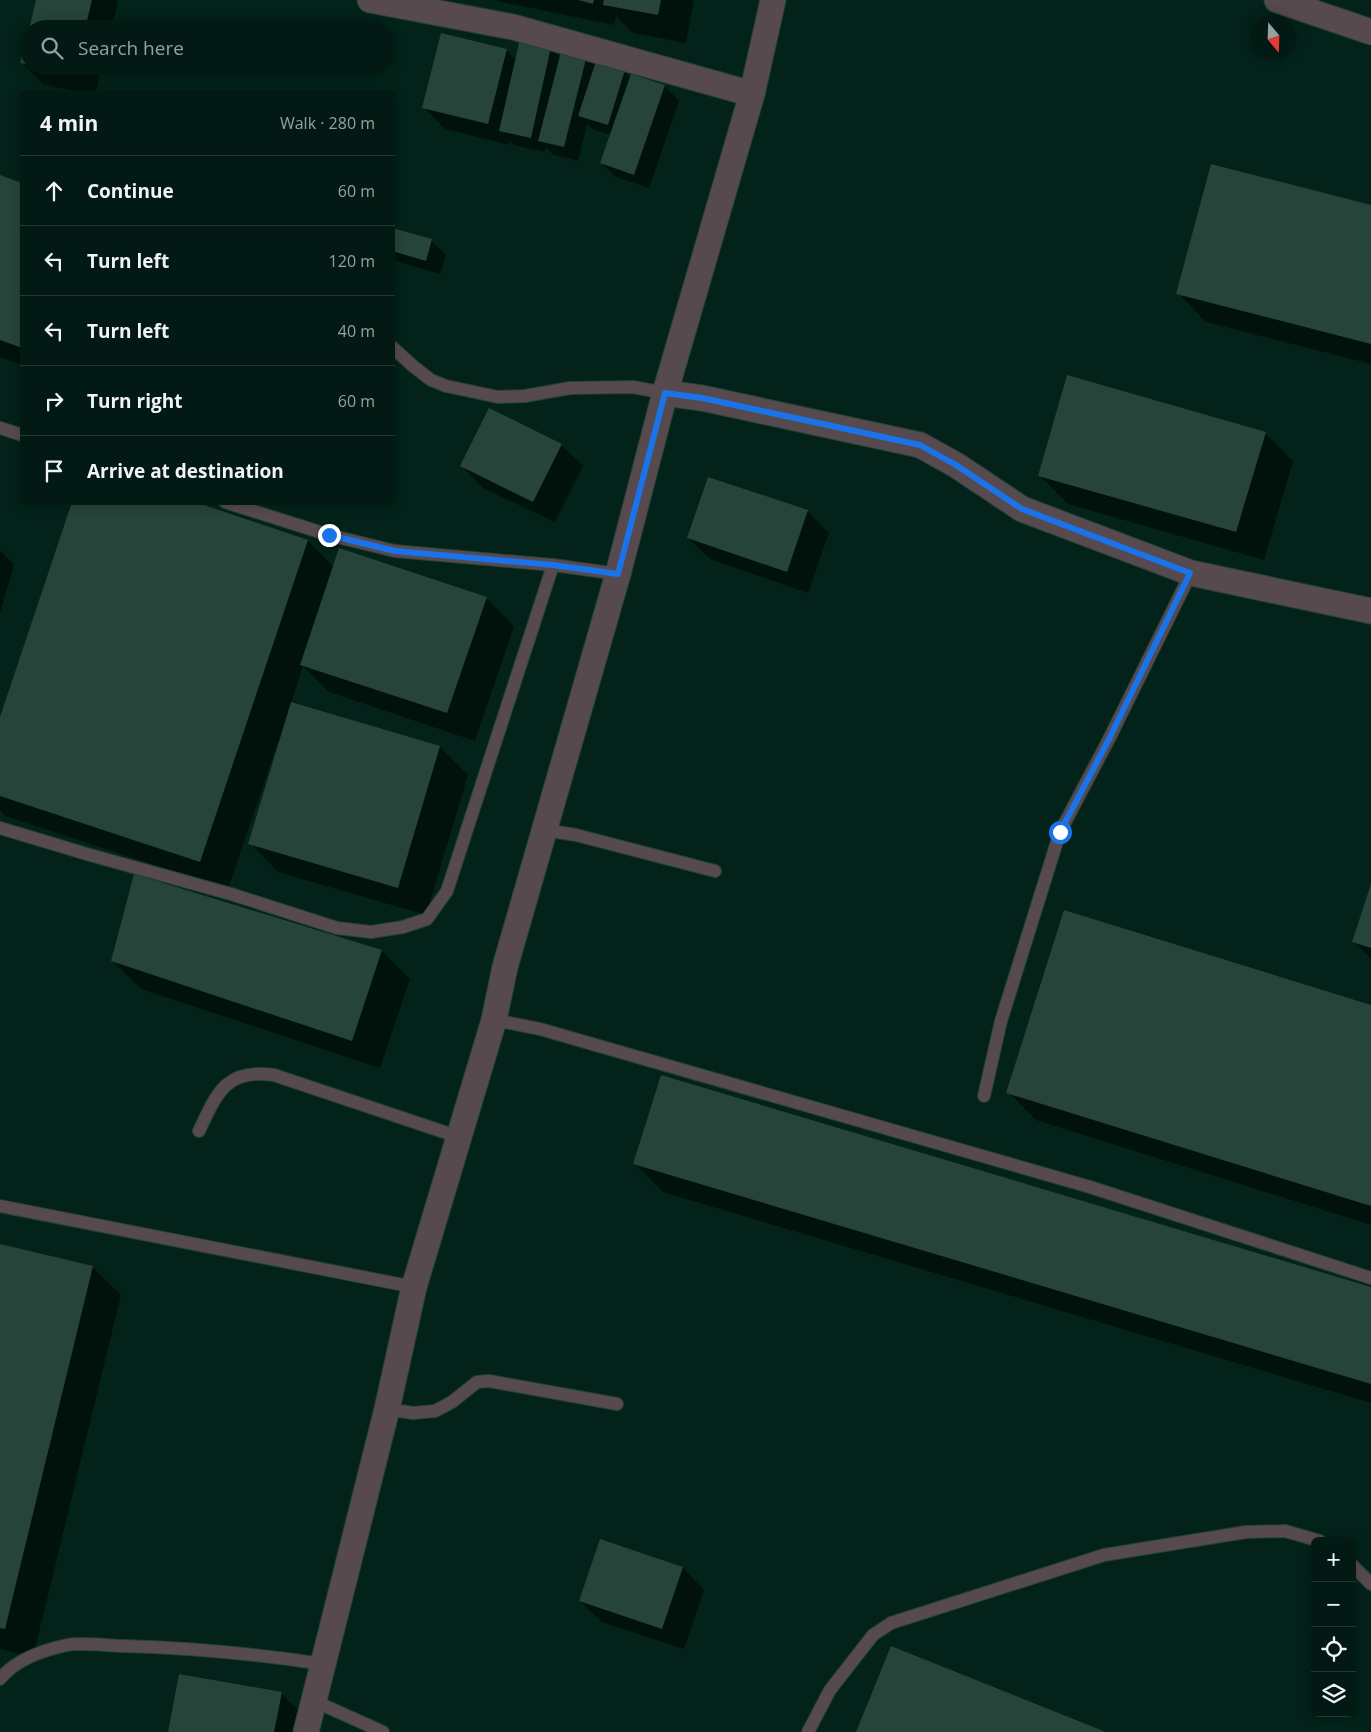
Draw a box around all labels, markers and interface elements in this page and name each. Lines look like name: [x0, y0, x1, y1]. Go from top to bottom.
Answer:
north arrow: [1251, 15, 1296, 60]
search box: [20, 20, 395, 75]
icon: search: [38, 34, 66, 62]
text: Search here: [78, 35, 184, 61]
text: 4 min: [40, 109, 98, 137]
text: Walk · 280 m: [280, 112, 375, 134]
icon: ahead: [40, 177, 68, 205]
text: Continue: [87, 178, 174, 204]
text: 60 m: [338, 180, 375, 202]
icon: left: [40, 247, 68, 275]
text: Turn left: [87, 248, 169, 274]
text: 120 m: [329, 250, 375, 272]
icon: left: [40, 317, 68, 345]
text: Turn left: [87, 318, 169, 344]
text: 40 m: [338, 320, 375, 342]
icon: right: [40, 387, 68, 415]
text: Turn right: [87, 388, 182, 414]
text: 60 m: [338, 390, 375, 412]
icon: arrive: [40, 457, 68, 485]
text: Arrive at destination: [87, 458, 284, 484]
route end: [318, 524, 341, 547]
route start: [1049, 821, 1072, 844]
map controls: [1311, 1537, 1356, 1717]
button: +: [1311, 1537, 1356, 1582]
button: −: [1311, 1582, 1356, 1627]
button: locate: [1311, 1627, 1356, 1672]
button: layers: [1311, 1672, 1356, 1717]

